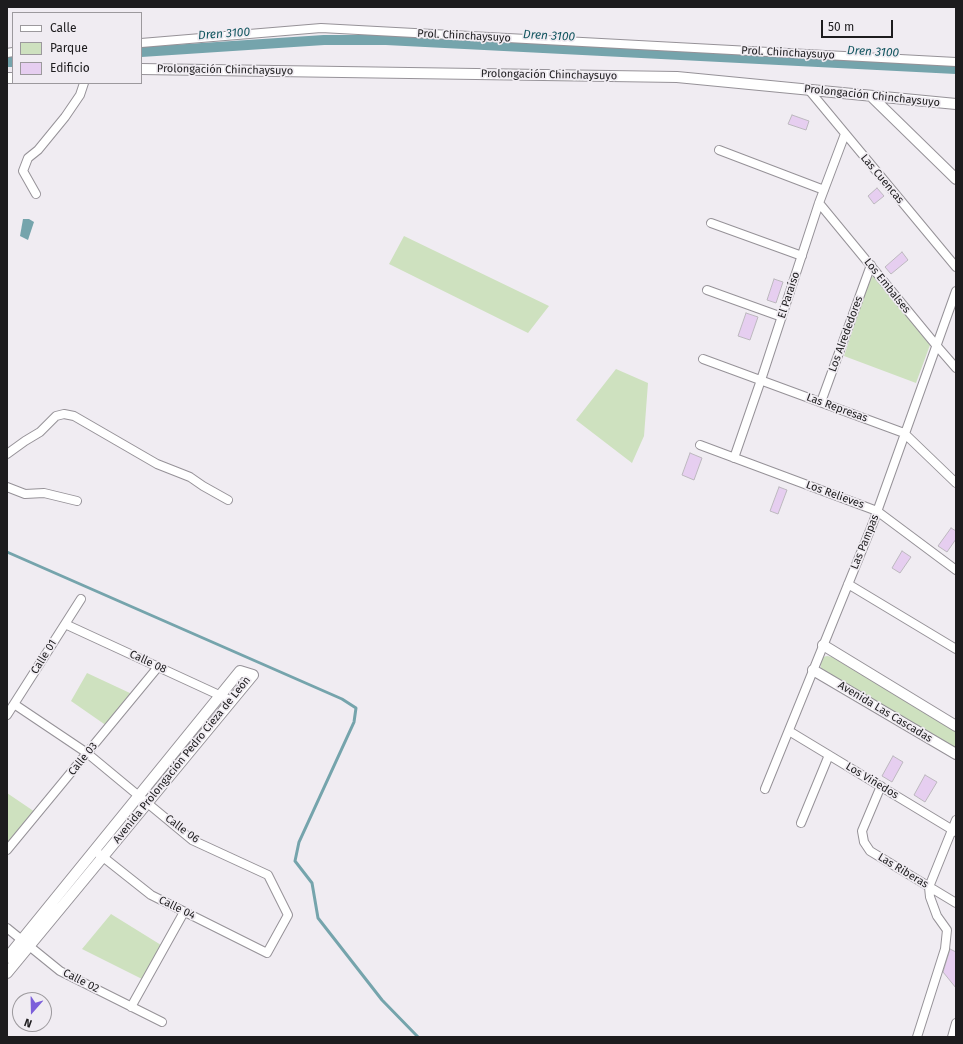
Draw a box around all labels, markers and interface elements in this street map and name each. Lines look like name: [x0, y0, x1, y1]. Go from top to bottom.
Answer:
legend: [12, 12, 142, 84]
scale bar: [823, 12, 895, 38]
text: 50 m: [828, 20, 854, 34]
text: Calle: [50, 21, 77, 35]
water label: Dren 3100: [197, 25, 251, 43]
street label: Prol. Chinchaysuyo: [417, 27, 511, 45]
water label: Dren 3100: [523, 27, 575, 45]
text: Parque: [50, 41, 88, 55]
water label: Dren 3100: [847, 43, 899, 61]
street label: Prol. Chinchaysuyo: [741, 44, 835, 62]
text: Edificio: [50, 61, 90, 75]
street label: Prolongación Chinchaysuyo: [157, 62, 293, 78]
street label: Prolongación Chinchaysuyo: [481, 67, 617, 83]
street label: Prolongación Chinchaysuyo: [803, 82, 941, 110]
street label: Las Cuencas: [858, 152, 906, 206]
street label: Los Embalses: [861, 256, 913, 316]
street label: El Paraíso: [775, 270, 803, 320]
street label: Los Alrededores: [826, 294, 866, 374]
street label: Las Represas: [805, 391, 869, 425]
street label: Los Relieves: [804, 478, 866, 512]
street label: Las Pampas: [848, 513, 882, 571]
street label: Calle 01: [28, 637, 60, 677]
street label: Calle 08: [127, 648, 169, 676]
street label: Avenida Prolongación Pedro Cieza de León: [110, 674, 254, 846]
street label: Avenida Las Cascadas: [835, 679, 935, 745]
street label: Calle 03: [66, 740, 100, 778]
street label: Los Viñedos: [843, 760, 901, 802]
street label: Calle 06: [162, 812, 202, 846]
street label: Las Riberas: [875, 851, 931, 891]
street label: Calle 04: [156, 893, 198, 923]
street label: Calle 02: [61, 966, 101, 996]
north arrow: [12, 992, 52, 1032]
text: N: [22, 1015, 34, 1030]

